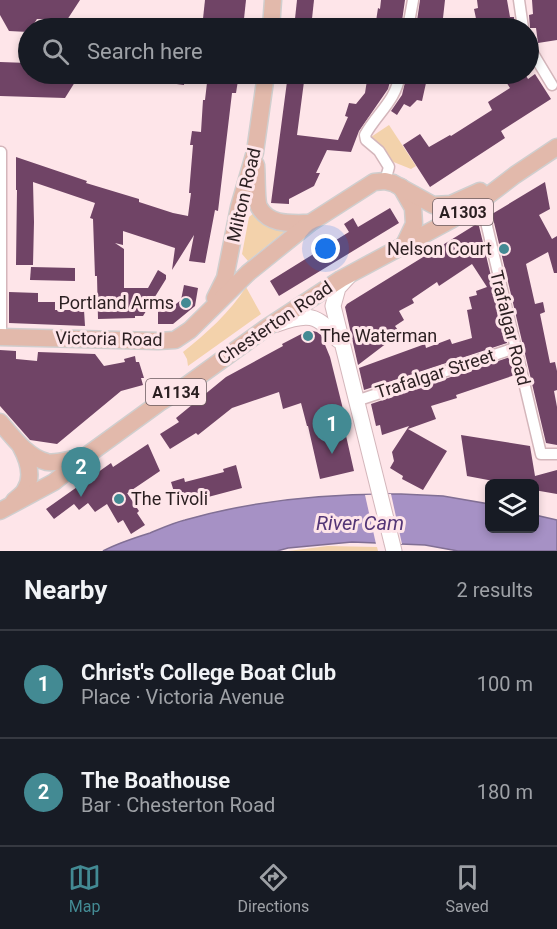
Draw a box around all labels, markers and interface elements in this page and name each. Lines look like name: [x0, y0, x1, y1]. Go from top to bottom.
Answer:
search box: [18, 18, 539, 84]
icon: search: [39, 35, 72, 68]
text: Search here: [87, 39, 203, 64]
street label: Milton Road: [222, 146, 265, 244]
road number: A1303: [433, 199, 493, 225]
your location: [311, 234, 340, 263]
place label: Nelson Court: [387, 238, 492, 259]
marker: Nelson Court: [497, 242, 511, 256]
street label: Trafalgar Road: [486, 268, 535, 388]
street label: Chesterton Road: [213, 276, 336, 369]
place label: Portland Arms: [58, 292, 174, 313]
marker: Portland Arms: [179, 296, 193, 310]
place label: The Waterman: [320, 325, 437, 346]
street label: Victoria Road: [55, 327, 163, 350]
marker: The Waterman: [301, 329, 315, 343]
street label: Trafalgar Street: [373, 344, 497, 403]
road number: A1134: [146, 379, 206, 405]
pin: 1: [312, 404, 352, 454]
pin: 2: [62, 448, 100, 497]
map controls: [485, 479, 539, 533]
button: layers: [485, 479, 539, 533]
place label: The Tivoli: [131, 488, 208, 509]
marker: The Tivoli: [112, 492, 126, 506]
water label: River Cam: [316, 511, 404, 535]
text: Nearby: [24, 575, 107, 605]
text: 2 results: [457, 578, 533, 602]
text: Christ's College Boat Club: [81, 660, 336, 685]
text: 1: [38, 672, 49, 696]
text: 100 m: [477, 672, 533, 696]
text: Place · Victoria Avenue: [81, 685, 284, 709]
text: The Boathouse: [81, 768, 230, 793]
text: 2: [38, 780, 49, 804]
text: 180 m: [477, 780, 533, 804]
text: Bar · Chesterton Road: [81, 793, 275, 817]
tab: Map: [68, 861, 101, 916]
tab: Directions: [237, 861, 309, 916]
tab: Saved: [446, 861, 489, 916]

